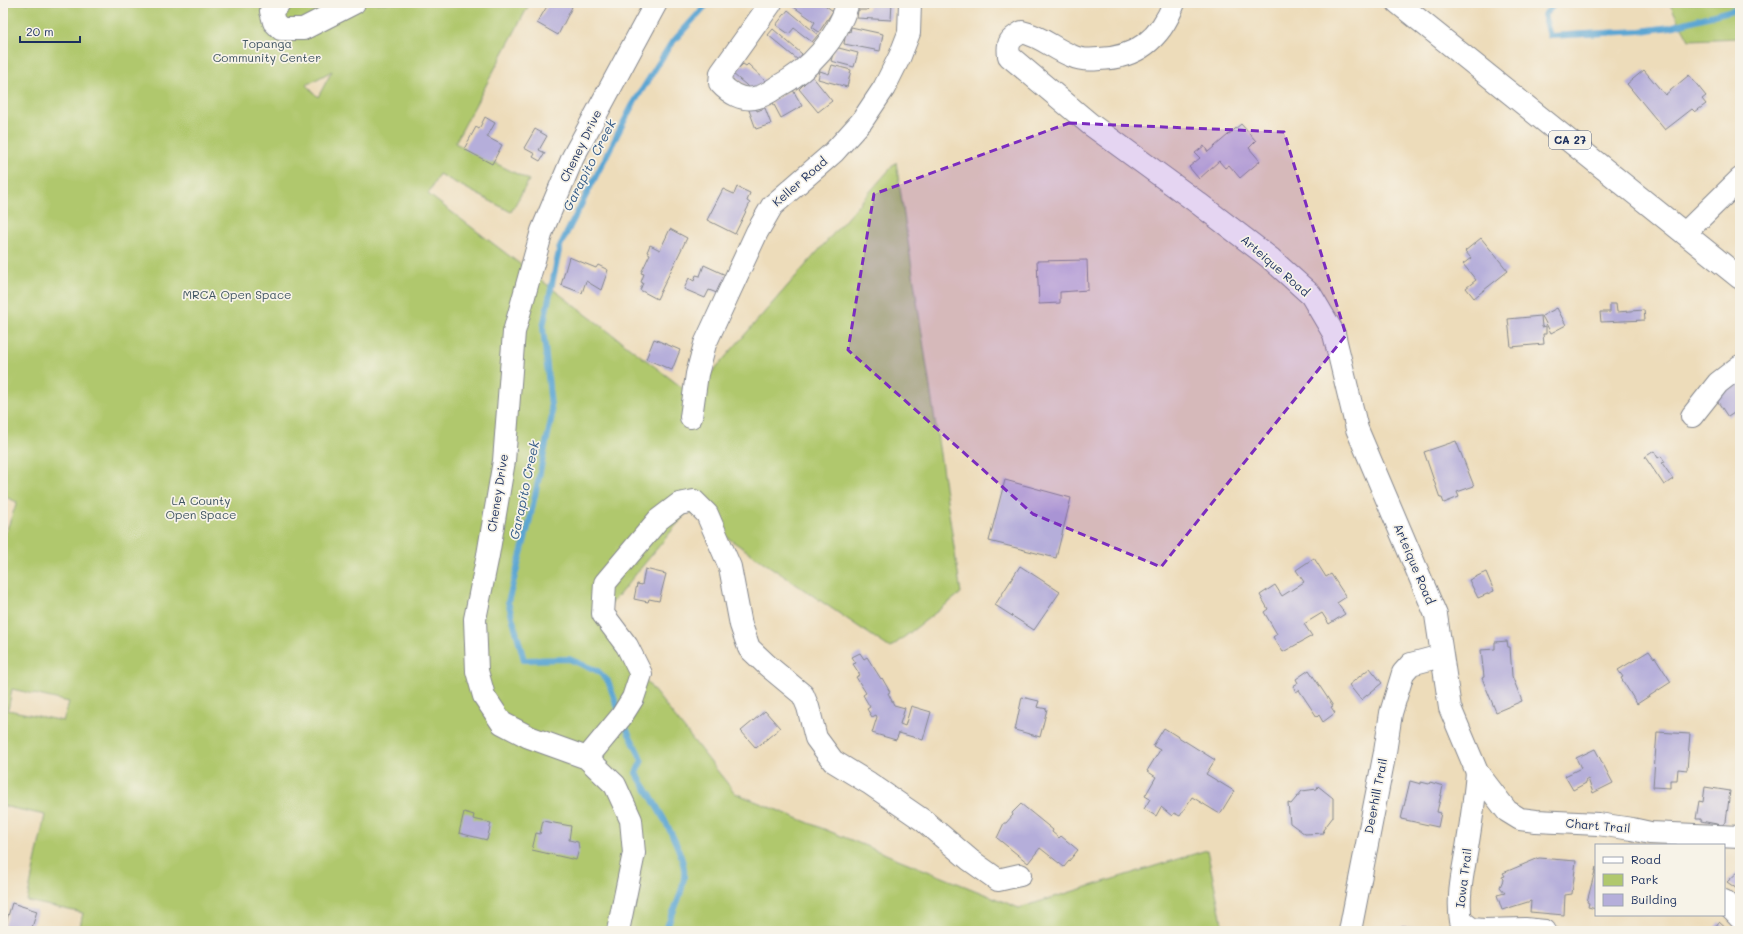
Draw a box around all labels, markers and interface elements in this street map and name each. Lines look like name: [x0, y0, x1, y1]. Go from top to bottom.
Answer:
scale bar: [20, 18, 80, 44]
text: 20 m: [26, 23, 54, 39]
park label: Topanga Community Center: [213, 35, 321, 65]
street label: Cheney Drive: [556, 107, 605, 184]
water label: Garapito Creek: [558, 115, 619, 214]
road number: CA 27: [1549, 131, 1591, 149]
street label: Keller Road: [768, 153, 831, 210]
street label: Arteique Road: [1238, 231, 1314, 300]
park label: MRCA Open Space: [183, 286, 291, 302]
water label: Garapito Creek: [505, 438, 543, 541]
street label: Cheney Drive: [483, 453, 511, 533]
park label: LA County Open Space: [166, 492, 236, 522]
street label: Arteique Road: [1391, 521, 1439, 607]
street label: Deerhill Trail: [1360, 757, 1390, 835]
street label: Chart Trail: [1565, 814, 1631, 836]
legend: [1595, 844, 1725, 916]
street label: Iowa Trail: [1451, 847, 1475, 909]
text: Road: [1631, 851, 1661, 867]
text: Park: [1631, 871, 1658, 887]
text: Building: [1631, 891, 1677, 907]

